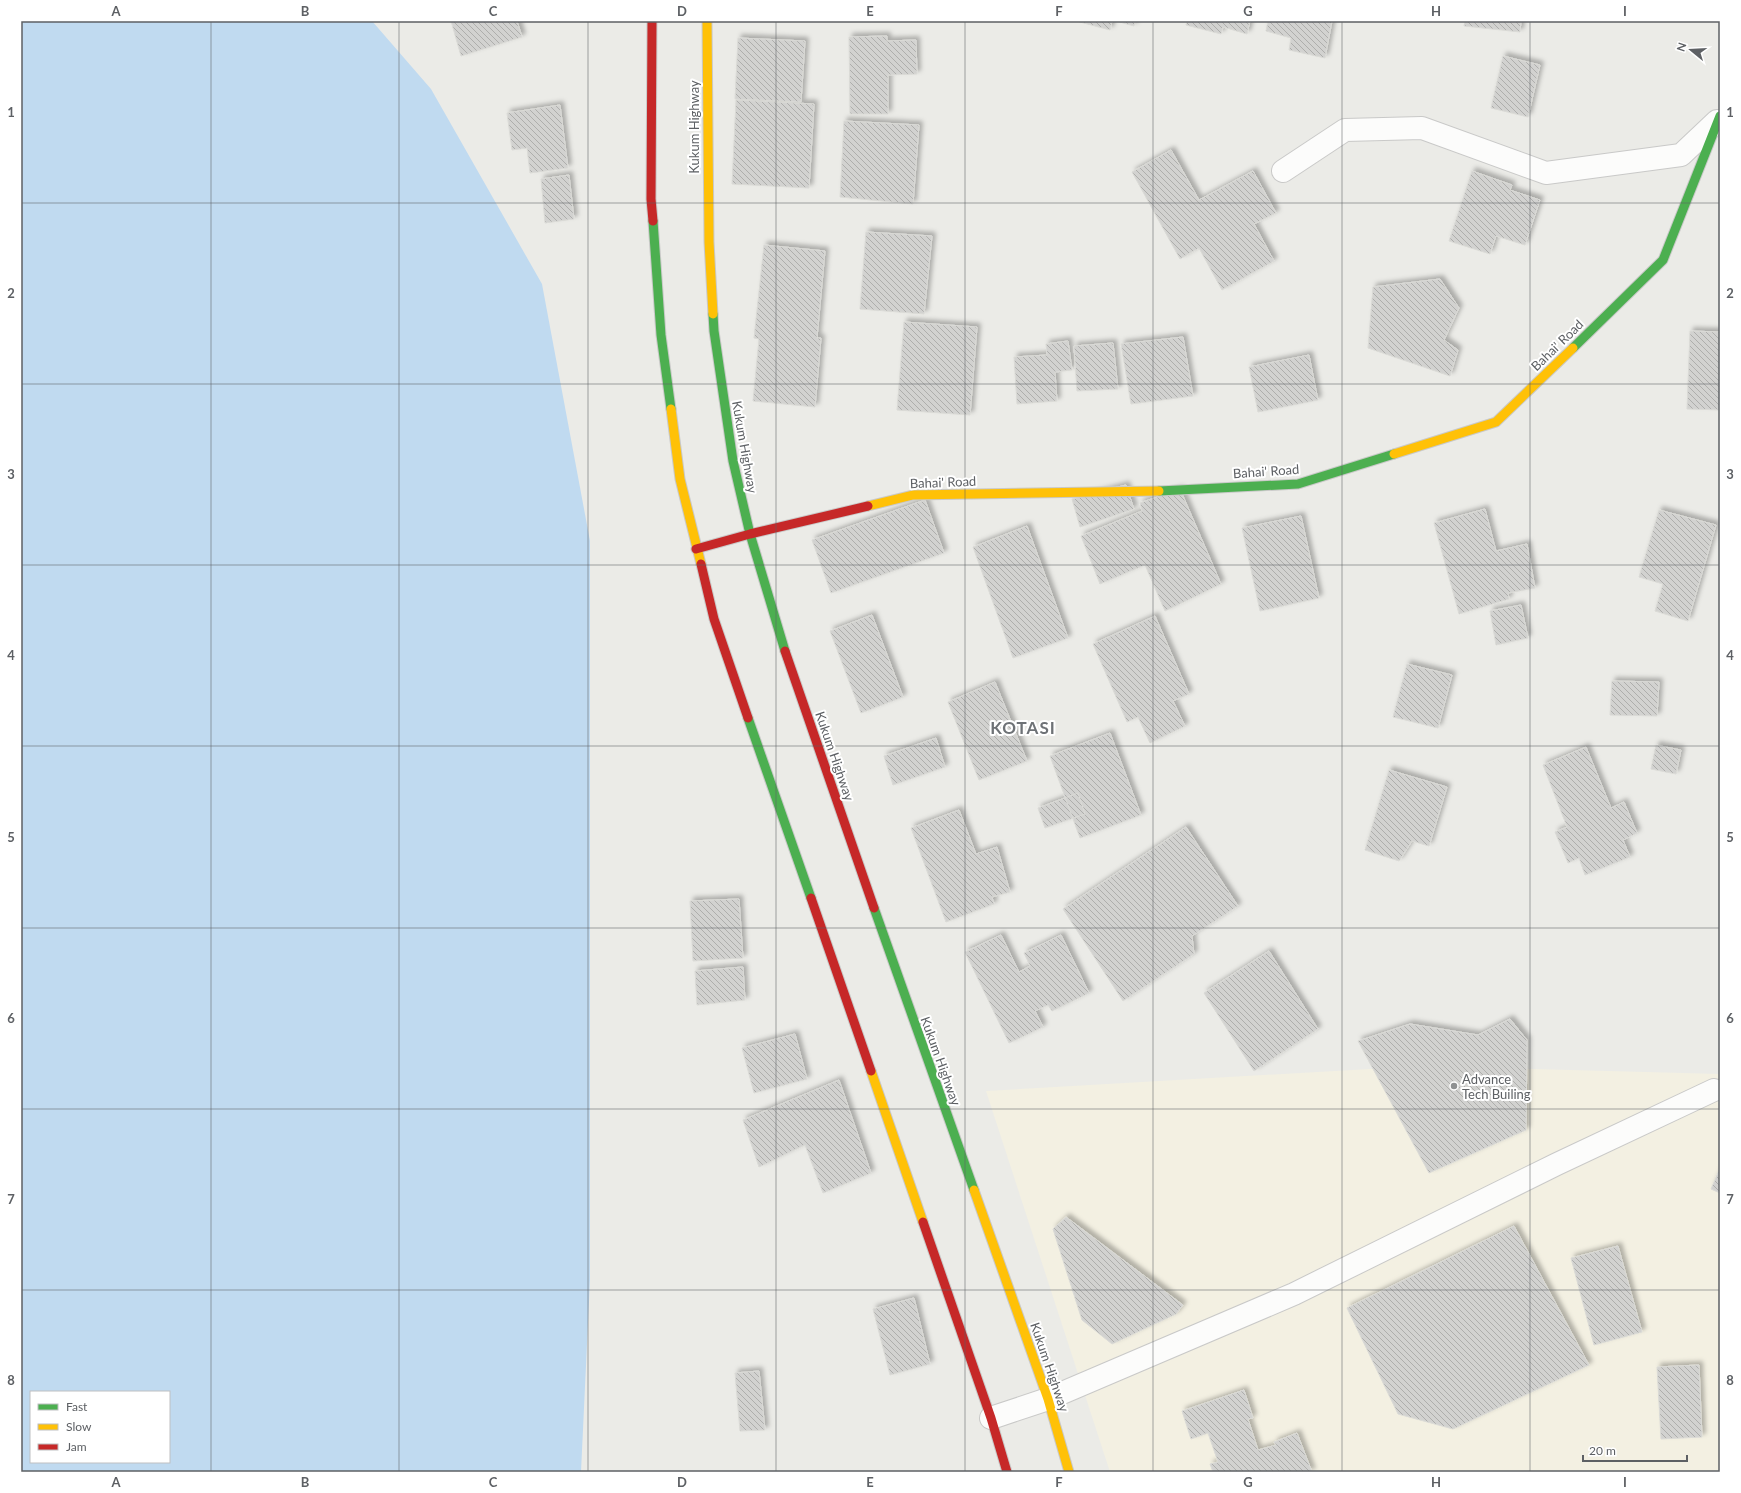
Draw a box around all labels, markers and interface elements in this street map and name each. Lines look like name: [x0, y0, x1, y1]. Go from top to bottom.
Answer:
text: A: [110, 3, 121, 19]
text: B: [301, 3, 310, 19]
text: C: [489, 3, 498, 19]
text: D: [677, 3, 687, 19]
text: E: [866, 3, 874, 19]
text: F: [1055, 3, 1063, 19]
text: G: [1243, 3, 1253, 19]
text: H: [1431, 3, 1441, 19]
text: I: [1623, 3, 1627, 19]
north arrow: [1671, 30, 1711, 70]
text: N: [1674, 41, 1689, 53]
street label: Kukum Highway: [686, 80, 702, 174]
text: 1: [7, 104, 15, 120]
text: 1: [1726, 104, 1734, 120]
text: 2: [7, 285, 15, 301]
text: 2: [1726, 285, 1734, 301]
street label: Bahai' Road: [1528, 316, 1586, 374]
street label: Kukum Highway: [729, 400, 761, 495]
street label: Bahai' Road: [1232, 461, 1300, 481]
text: 3: [7, 466, 15, 482]
text: 3: [1726, 466, 1734, 482]
street label: Bahai' Road: [910, 473, 976, 491]
text: 4: [7, 647, 15, 663]
text: 4: [1726, 647, 1734, 663]
street label: Kukum Highway: [812, 709, 858, 803]
district label: KOTASI: [990, 717, 1056, 738]
text: 5: [7, 829, 15, 845]
text: 5: [1726, 829, 1734, 845]
text: 6: [7, 1010, 15, 1026]
text: 6: [1726, 1010, 1734, 1026]
street label: Kukum Highway: [917, 1014, 965, 1108]
place label: Advance Tech Builing: [1462, 1071, 1531, 1102]
marker: Advance Tech Builing: [1449, 1081, 1459, 1091]
text: 7: [7, 1191, 15, 1207]
text: 7: [1726, 1191, 1734, 1207]
street label: Kukum Highway: [1027, 1320, 1073, 1414]
text: 8: [7, 1372, 15, 1388]
text: 8: [1726, 1372, 1734, 1388]
legend: [30, 1391, 170, 1463]
text: Fast: [66, 1399, 88, 1414]
text: Slow: [66, 1419, 92, 1434]
scale bar: [1583, 1437, 1687, 1463]
text: Jam: [66, 1439, 87, 1454]
text: 20 m: [1589, 1443, 1616, 1458]
text: A: [110, 1474, 121, 1490]
text: B: [301, 1474, 310, 1490]
text: C: [489, 1474, 498, 1490]
text: D: [677, 1474, 687, 1490]
text: E: [866, 1474, 874, 1490]
text: F: [1055, 1474, 1063, 1490]
text: G: [1243, 1474, 1253, 1490]
text: H: [1431, 1474, 1441, 1490]
text: I: [1623, 1474, 1627, 1490]

